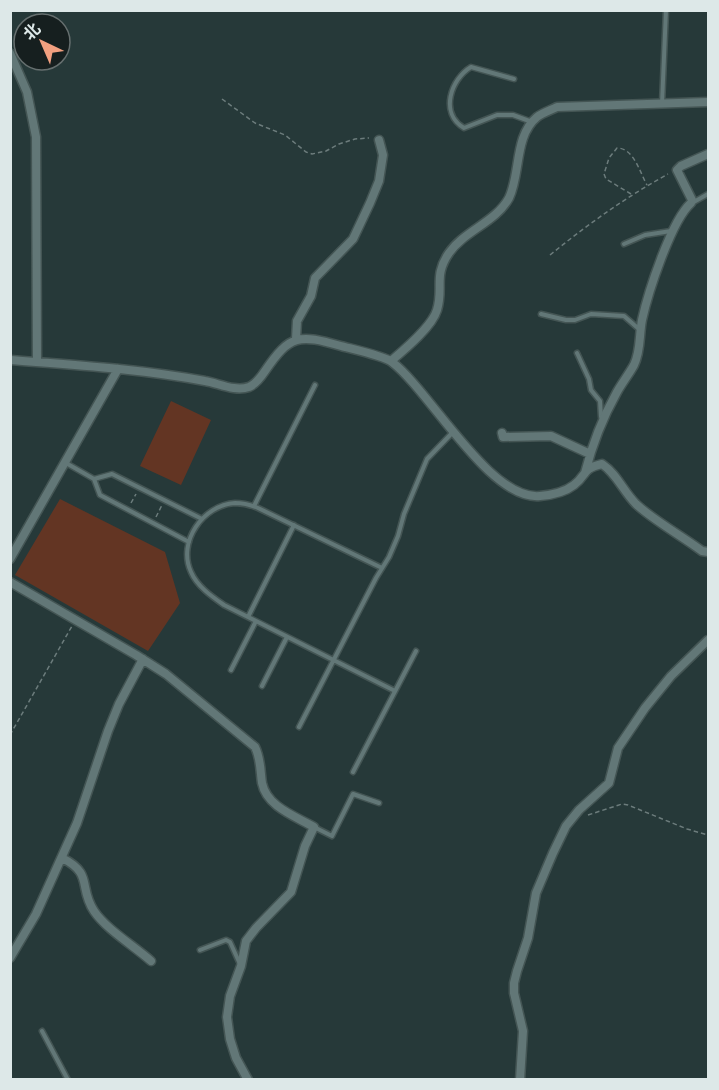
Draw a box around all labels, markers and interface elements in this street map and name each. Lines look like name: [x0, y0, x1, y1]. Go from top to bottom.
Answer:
north arrow: [12, 12, 72, 72]
text: 北: [20, 20, 44, 43]

